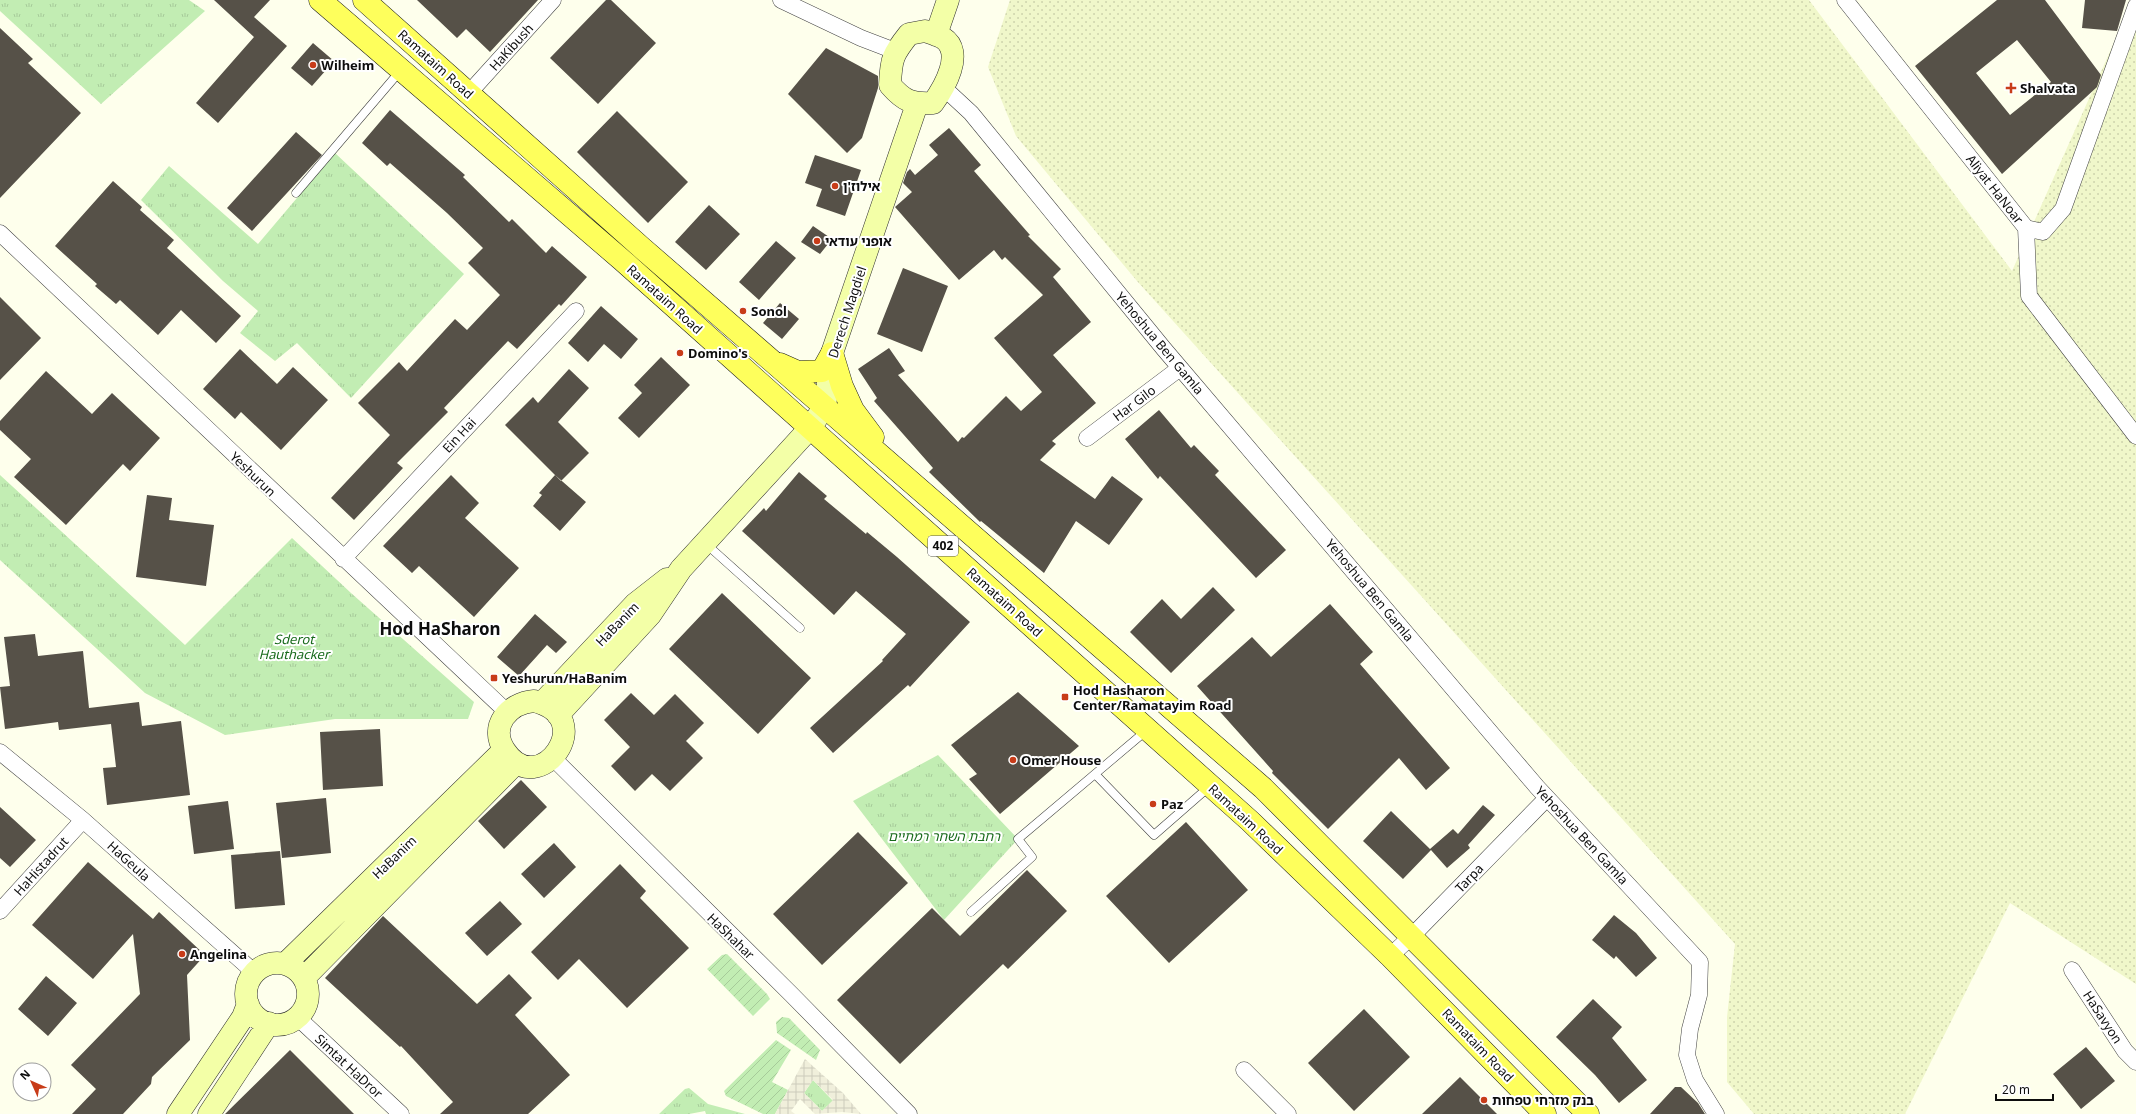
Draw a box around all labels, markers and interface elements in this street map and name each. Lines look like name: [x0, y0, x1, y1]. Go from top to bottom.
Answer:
street label: HaKibush: [485, 20, 537, 74]
street label: Ramataim Road: [394, 25, 478, 103]
place label: Wilheim: [321, 56, 374, 74]
marker: Wilheim: [308, 60, 318, 70]
place label: Shalvata: [2020, 79, 2076, 97]
marker: Shalvata: [2005, 82, 2017, 94]
street label: Aliyat HaNoar: [1962, 151, 2028, 228]
place label: אילוז'ן: [843, 177, 881, 195]
marker: אילוז'ן: [830, 181, 840, 191]
place label: אופני עודאי: [825, 232, 892, 250]
marker: אופני עודאי: [812, 236, 822, 246]
street label: Ramataim Road: [623, 260, 707, 338]
street label: Derech Magdiel: [824, 264, 870, 360]
street label: Yehoshua Ben Gamla: [1112, 288, 1208, 398]
place label: Sonol: [751, 302, 787, 320]
marker: Sonol: [738, 306, 748, 316]
place label: Domino's: [688, 344, 748, 362]
marker: Domino's: [675, 348, 685, 358]
street label: Har Gilo: [1109, 381, 1159, 425]
street label: Ein Hai: [438, 414, 480, 456]
street label: Yeshurun: [226, 448, 280, 500]
street label: Yehoshua Ben Gamla: [1322, 535, 1418, 645]
road number: 402: [928, 536, 958, 556]
street label: Ramataim Road: [963, 563, 1047, 641]
street label: HaBanim: [591, 598, 643, 650]
district label: Hod HaSharon: [379, 617, 501, 640]
park label: Sderot Hauthacker: [259, 630, 331, 663]
place label: Yeshurun/HaBanim: [502, 669, 627, 687]
marker: Yeshurun/HaBanim: [489, 673, 499, 683]
place label: Hod Hasharon Center/Ramatayim Road: [1073, 681, 1231, 714]
marker: Hod Hasharon Center/Ramatayim Road: [1060, 692, 1070, 702]
place label: Omer House: [1021, 751, 1102, 769]
marker: Omer House: [1008, 755, 1018, 765]
street label: Ramataim Road: [1205, 780, 1287, 858]
street label: Yehoshua Ben Gamla: [1532, 782, 1632, 888]
place label: Paz: [1161, 795, 1184, 813]
marker: Paz: [1148, 799, 1158, 809]
park label: רחבת השחר רמתיים: [888, 827, 1001, 845]
street label: HaBanim: [368, 831, 420, 883]
street label: HaHistadrut: [10, 832, 72, 899]
street label: HaGeula: [104, 837, 154, 885]
street label: Tarpa: [1451, 860, 1487, 896]
street label: HaShahar: [703, 909, 759, 964]
place label: Angelina: [190, 945, 247, 963]
marker: Angelina: [177, 949, 187, 959]
street label: HaSavyon: [2079, 987, 2127, 1047]
street label: Ramataim Road: [1438, 1004, 1518, 1086]
street label: Simtat HaDror: [311, 1030, 387, 1103]
north arrow: [12, 1062, 52, 1102]
text: N: [16, 1066, 33, 1083]
scale bar: [1996, 1076, 2053, 1102]
text: 20 m: [2002, 1081, 2030, 1098]
place label: בנק מזרחי טפחות: [1492, 1091, 1594, 1109]
marker: בנק מזרחי טפחות: [1479, 1095, 1489, 1105]

